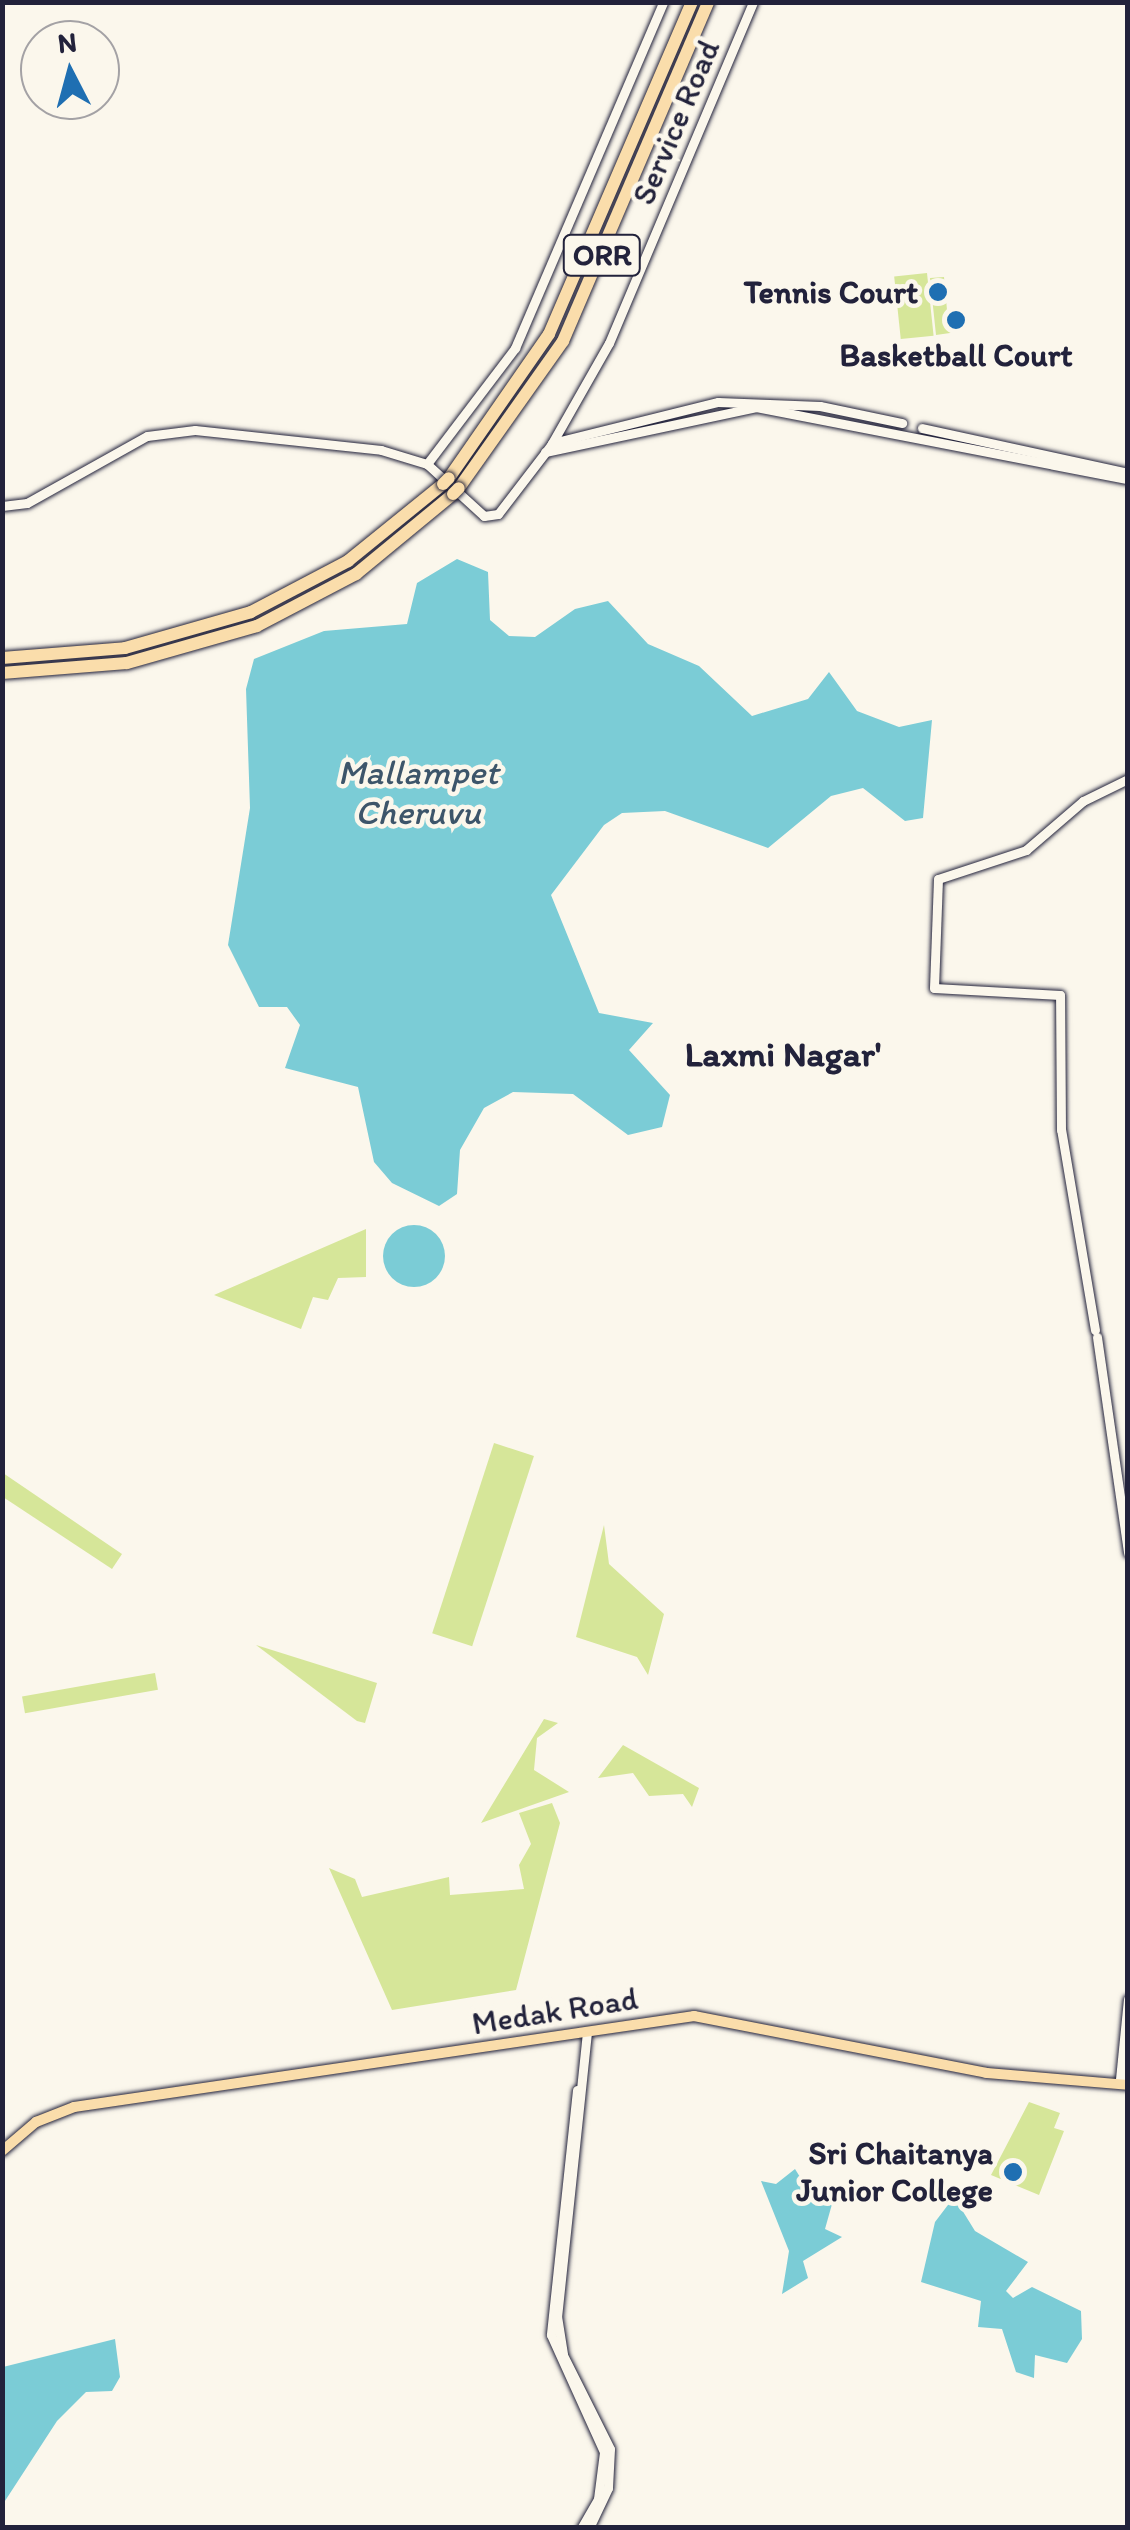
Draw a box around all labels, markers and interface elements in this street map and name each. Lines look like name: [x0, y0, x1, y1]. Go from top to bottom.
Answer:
north arrow: [20, 20, 120, 120]
text: N: [56, 24, 78, 60]
street label: Service Road: [624, 34, 728, 210]
road number: ORR: [562, 230, 642, 280]
place label: Tennis Court: [744, 273, 918, 311]
marker: Tennis Court: [927, 281, 949, 303]
marker: Basketball Court: [945, 309, 967, 331]
place label: Basketball Court: [840, 336, 1072, 374]
water label: Mallampet Cheruvu: [338, 751, 498, 833]
district label: Laxmi Nagar': [685, 1033, 881, 1075]
street label: Medak Road: [470, 1979, 640, 2043]
place label: Sri Chaitanya Junior College: [796, 2135, 993, 2210]
marker: Sri Chaitanya Junior College: [1002, 2161, 1024, 2183]

